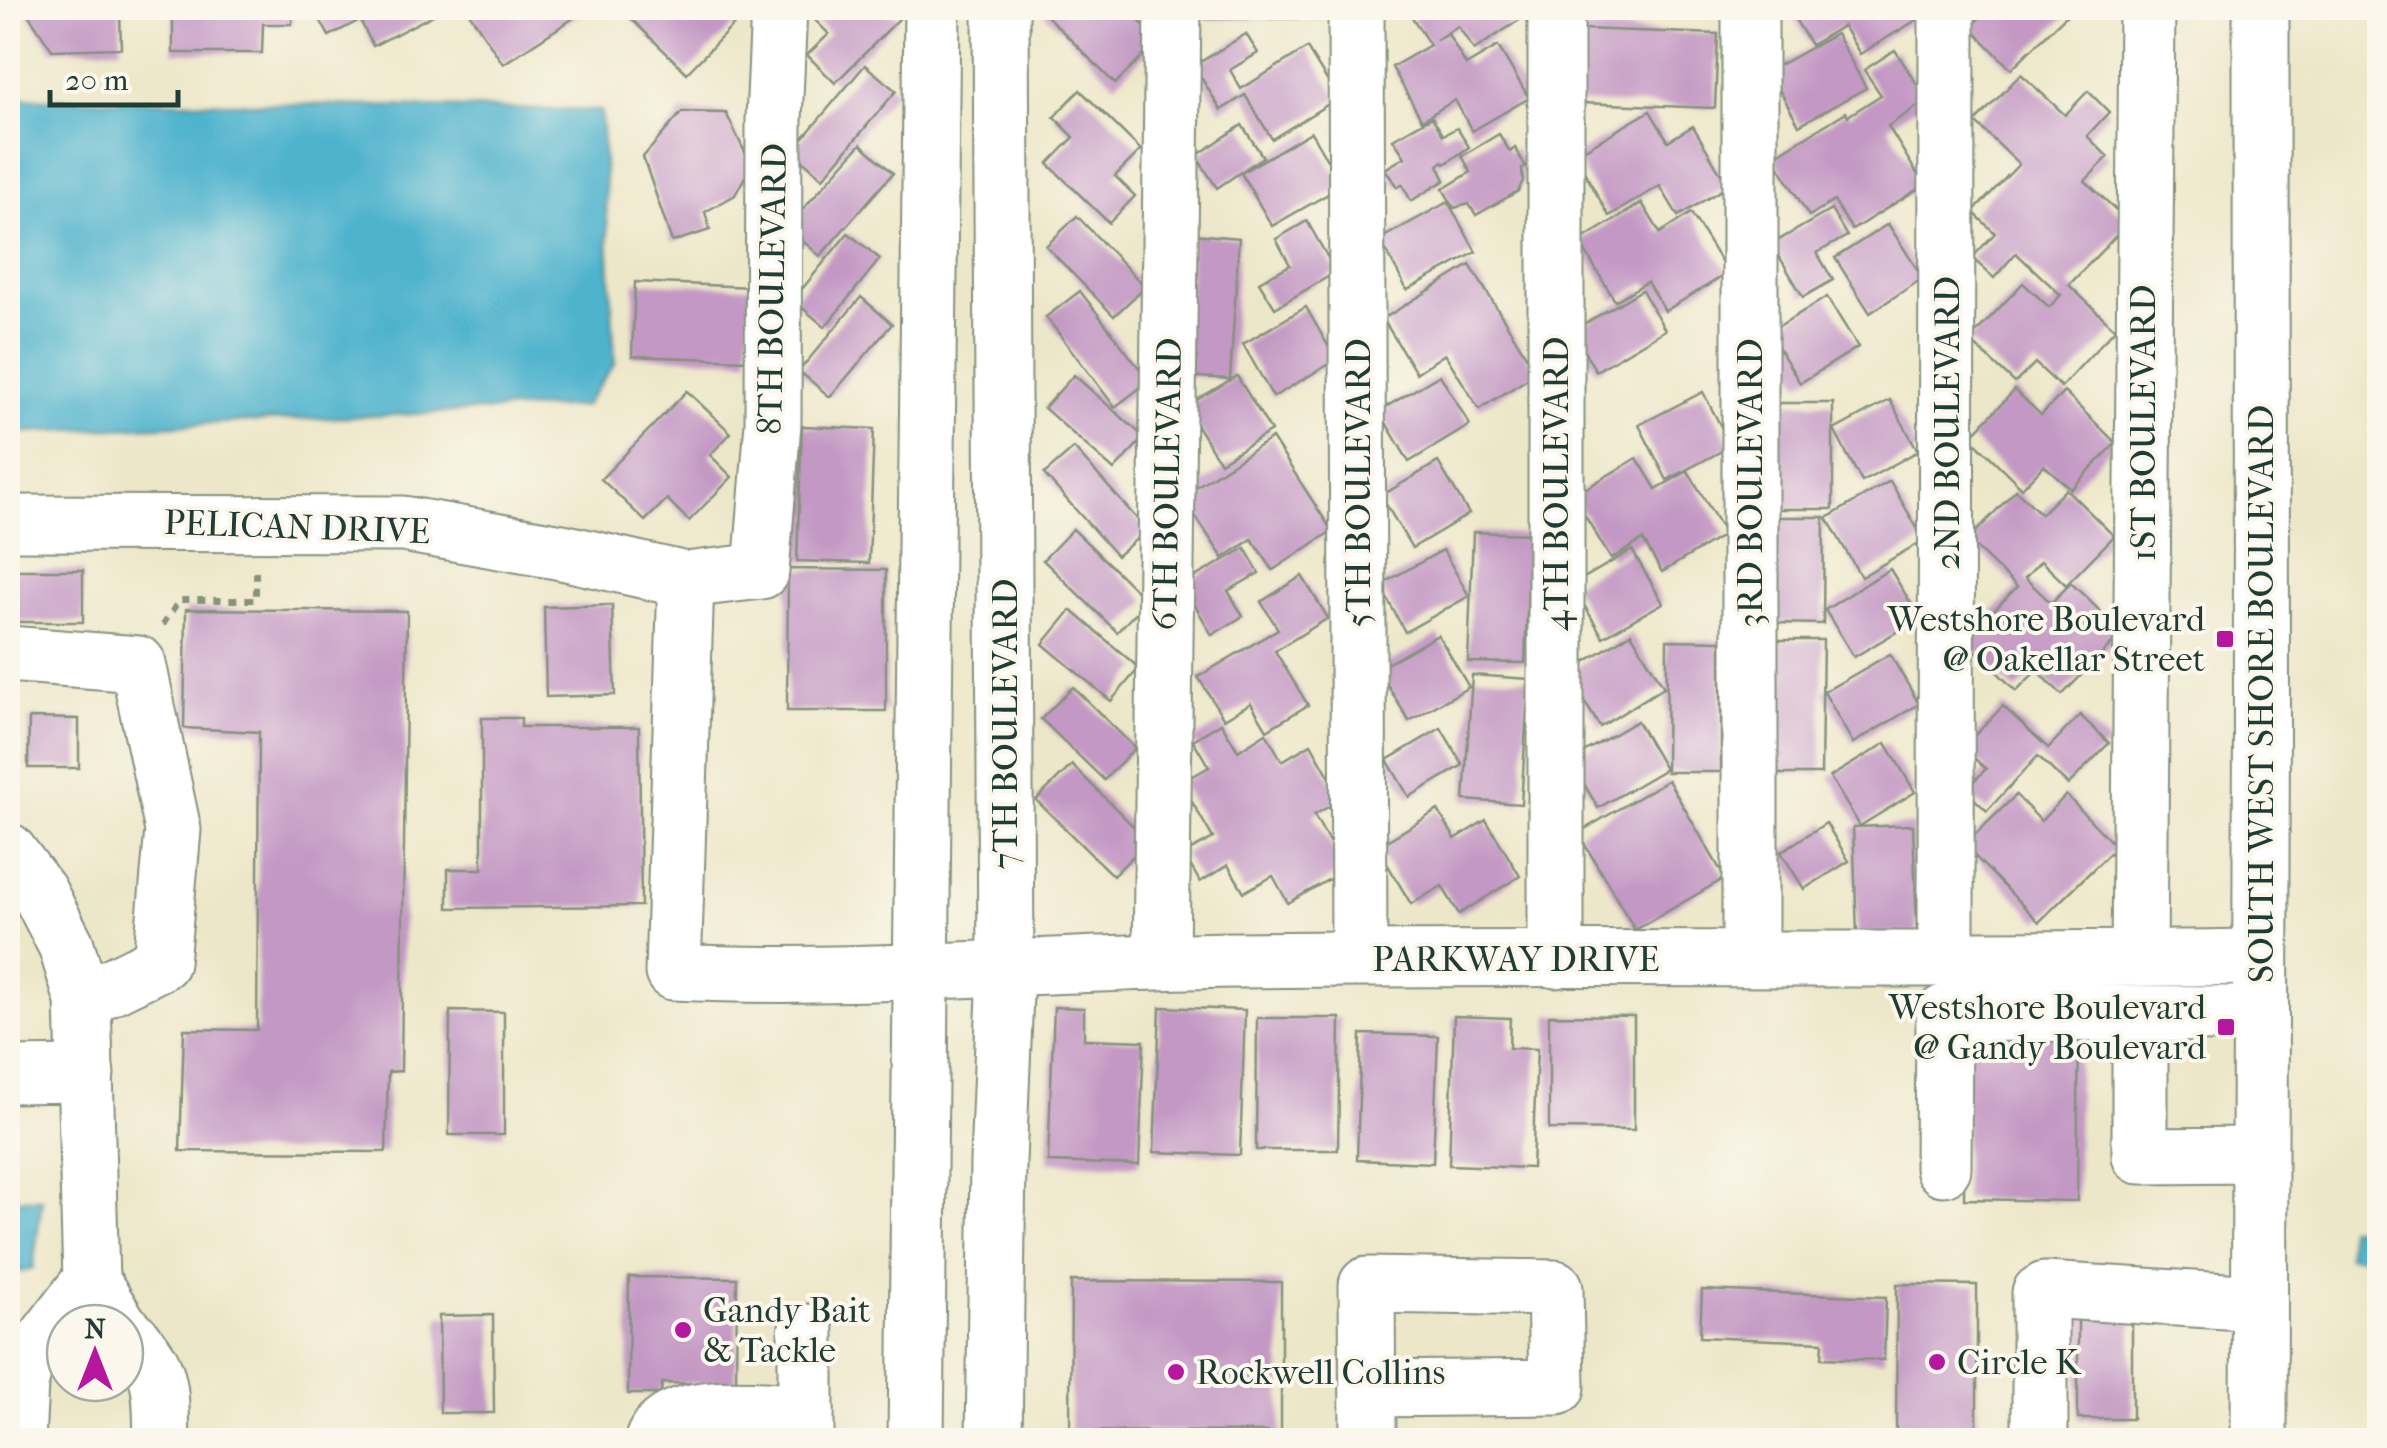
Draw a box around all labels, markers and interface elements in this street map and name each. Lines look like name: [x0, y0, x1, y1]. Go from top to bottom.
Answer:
scale bar: [50, 45, 178, 107]
text: 20 m: [65, 63, 128, 98]
street label: 8TH BOULEVARD: [749, 143, 795, 435]
street label: 2ND BOULEVARD: [1927, 276, 1968, 570]
street label: 1ST BOULEVARD: [2123, 285, 2164, 561]
street label: 6TH BOULEVARD: [1144, 337, 1190, 631]
street label: 4TH BOULEVARD: [1536, 337, 1577, 631]
street label: 5TH BOULEVARD: [1338, 338, 1379, 628]
street label: 3RD BOULEVARD: [1730, 338, 1771, 628]
street label: SOUTH WEST SHORE BOULEVARD: [2241, 405, 2282, 983]
street label: PELICAN DRIVE: [163, 502, 431, 552]
street label: 7TH BOULEVARD: [985, 579, 1026, 869]
place label: Westshore Boulevard @ Oakellar Street: [1887, 599, 2206, 680]
marker: Westshore Boulevard @ Oakellar Street: [2214, 628, 2236, 650]
street label: PARKWAY DRIVE: [1372, 939, 1660, 980]
place label: Westshore Boulevard @ Gandy Boulevard: [1888, 987, 2207, 1068]
marker: Westshore Boulevard @ Gandy Boulevard: [2215, 1016, 2237, 1038]
place label: Gandy Bait & Tackle: [703, 1290, 871, 1371]
north arrow: [45, 1303, 145, 1403]
text: N: [84, 1312, 106, 1345]
marker: Gandy Bait & Tackle: [672, 1319, 694, 1341]
place label: Circle K: [1957, 1342, 2082, 1383]
marker: Circle K: [1926, 1351, 1948, 1373]
place label: Rockwell Collins: [1196, 1352, 1445, 1393]
marker: Rockwell Collins: [1165, 1361, 1187, 1383]

